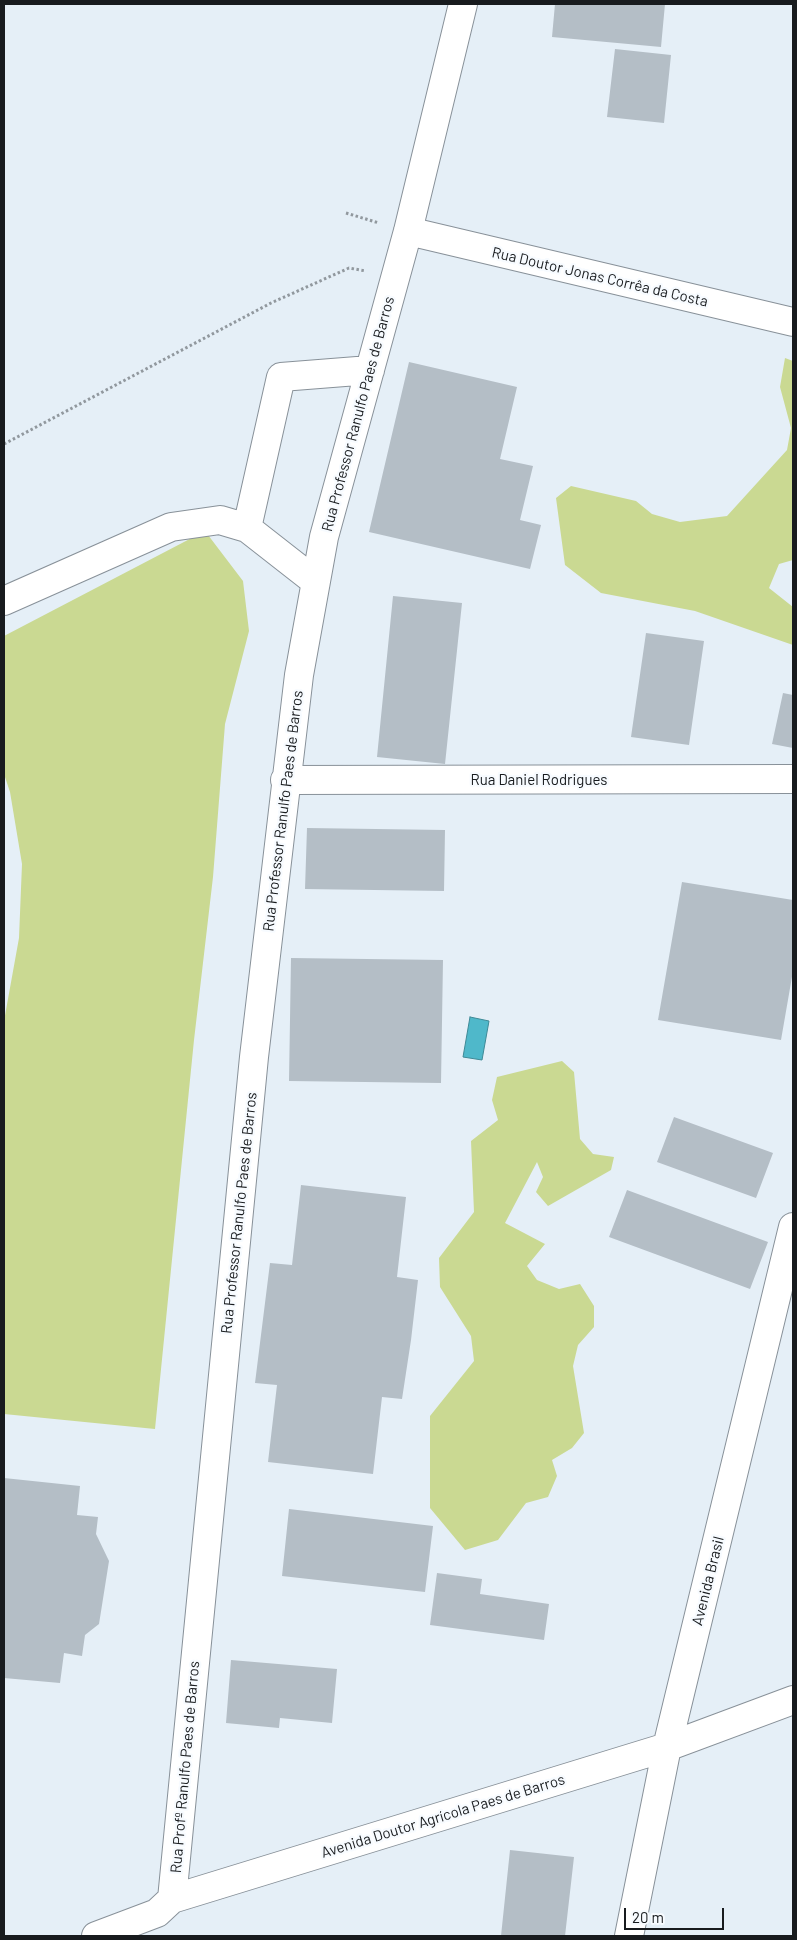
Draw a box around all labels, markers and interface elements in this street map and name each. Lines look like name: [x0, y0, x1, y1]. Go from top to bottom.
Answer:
street label: Rua Doutor Jonas Corrêa da Costa: [490, 243, 710, 311]
street label: Rua Professor Ranulfo Paes de Barros: [318, 294, 398, 534]
street label: Rua Professor Ranulfo Paes de Barros: [259, 689, 307, 933]
street label: Rua Daniel Rodrigues: [470, 771, 608, 789]
street label: Rua Professor Ranulfo Paes de Barros: [217, 1091, 261, 1335]
street label: Avenida Brasil: [688, 1535, 728, 1627]
street label: Rua Profº Ranulfo Paes de Barros: [167, 1660, 203, 1874]
street label: Avenida Doutor Agrícola Paes de Barros: [319, 1770, 567, 1862]
scale bar: [627, 1898, 727, 1930]
text: 20 m: [632, 1908, 664, 1926]

